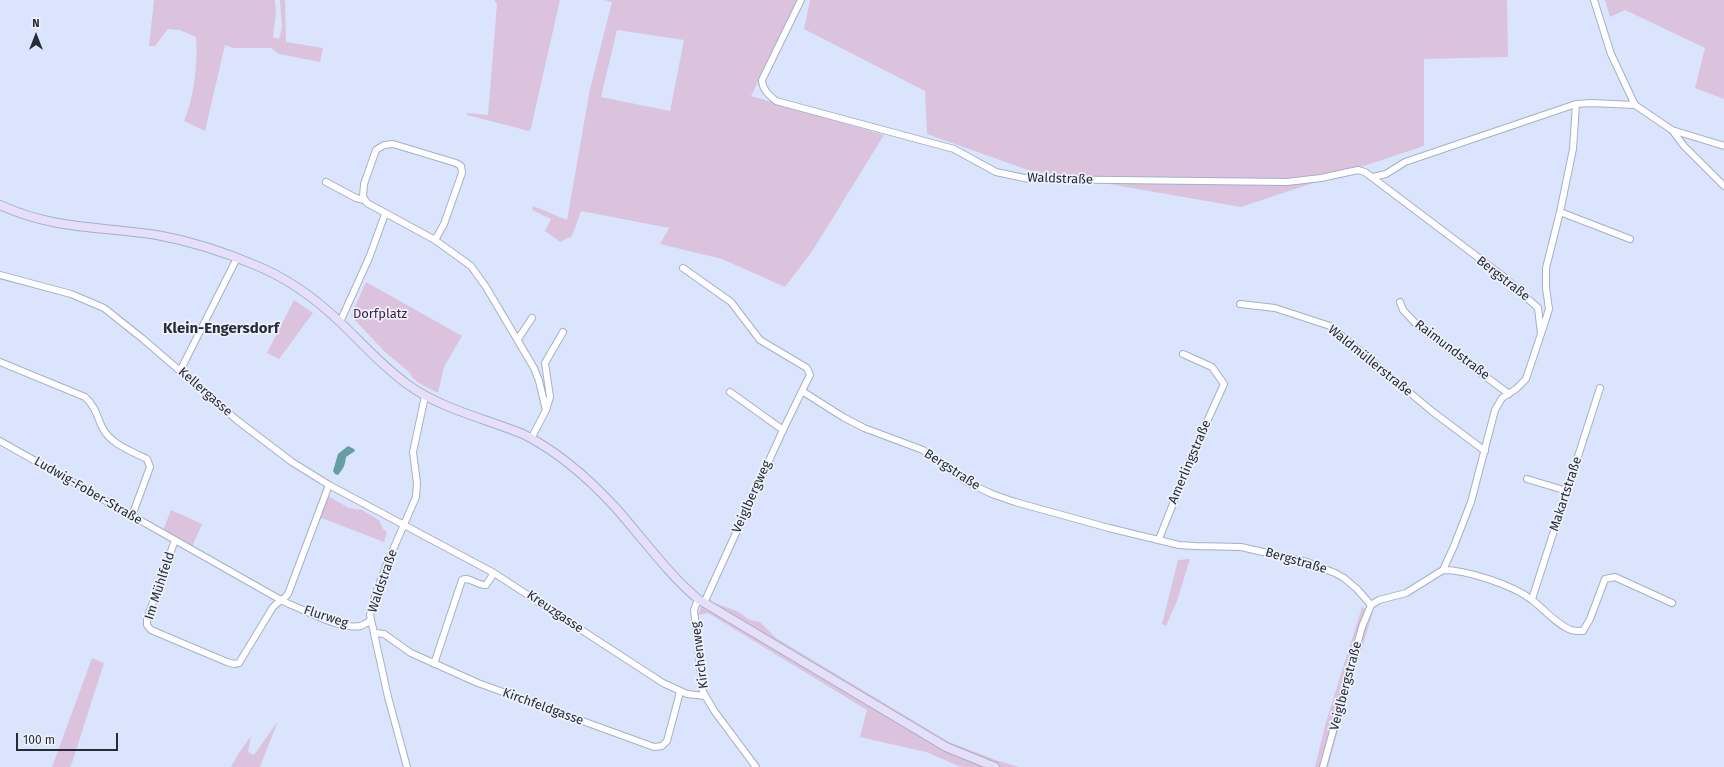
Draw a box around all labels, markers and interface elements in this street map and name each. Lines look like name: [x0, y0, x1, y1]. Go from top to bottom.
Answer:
north arrow: [16, 16, 56, 56]
text: N: [32, 17, 40, 30]
street label: Waldstraße: [1027, 170, 1093, 188]
street label: Bergstraße: [1473, 253, 1533, 305]
park label: Dorfplatz: [353, 306, 407, 322]
street label: Raimundstraße: [1411, 317, 1493, 383]
district label: Klein-Engersdorf: [163, 320, 279, 338]
street label: Waldmüllerstraße: [1325, 322, 1415, 400]
street label: Kellergasse: [175, 364, 235, 420]
street label: Amerlingstraße: [1165, 418, 1215, 506]
street label: Bergstraße: [921, 446, 983, 494]
street label: Ludwig-Fober-Straße: [31, 454, 145, 528]
street label: Makartstraße: [1547, 455, 1585, 533]
street label: Veiglbergweg: [729, 458, 775, 536]
street label: Bergstraße: [1263, 545, 1329, 577]
street label: Waldstraße: [365, 547, 401, 615]
street label: Im Mühlfeld: [142, 550, 178, 622]
street label: Kreuzgasse: [524, 587, 586, 637]
street label: Flurweg: [302, 603, 350, 631]
street label: Kirchenweg: [688, 620, 712, 690]
street label: Veiglbergstraße: [1327, 640, 1365, 732]
street label: Kirchfeldgasse: [500, 685, 586, 729]
scale bar: [18, 725, 120, 751]
text: 100 m: [23, 733, 55, 747]

